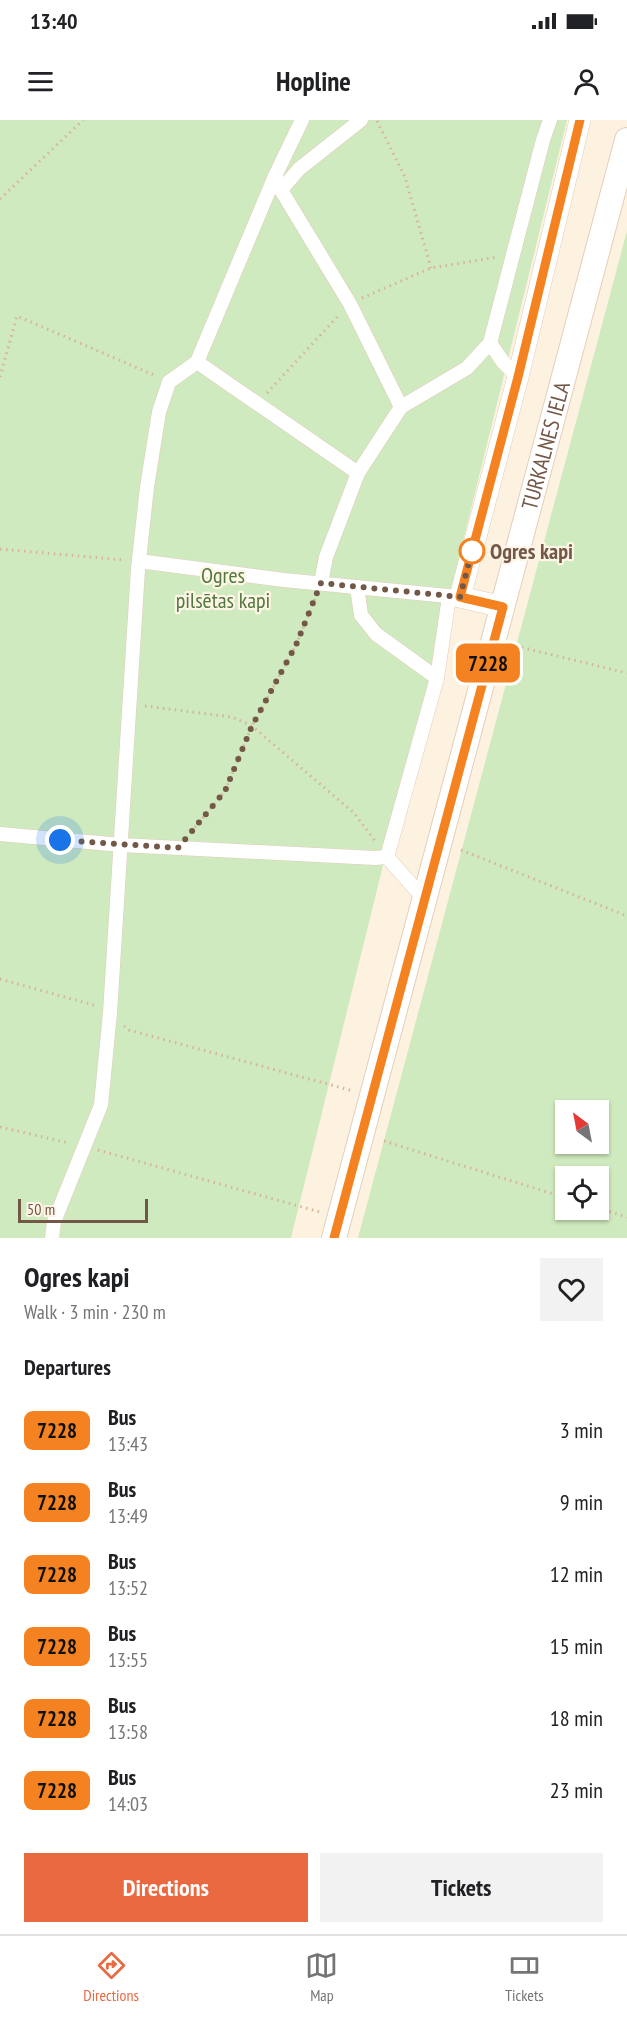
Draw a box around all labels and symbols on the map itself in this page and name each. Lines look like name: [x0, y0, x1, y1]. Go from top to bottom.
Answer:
street label: TURKALNES IELA: [515, 378, 576, 513]
place label: Ogres kapi: [490, 537, 573, 565]
marker: Ogres kapi: [459, 538, 485, 564]
park label: Ogres pilsētas kapi: [176, 561, 270, 614]
line badge: 7228: [446, 644, 530, 682]
your location: [45, 825, 75, 855]
north arrow: [555, 1100, 609, 1154]
scale bar: [18, 1196, 148, 1224]

